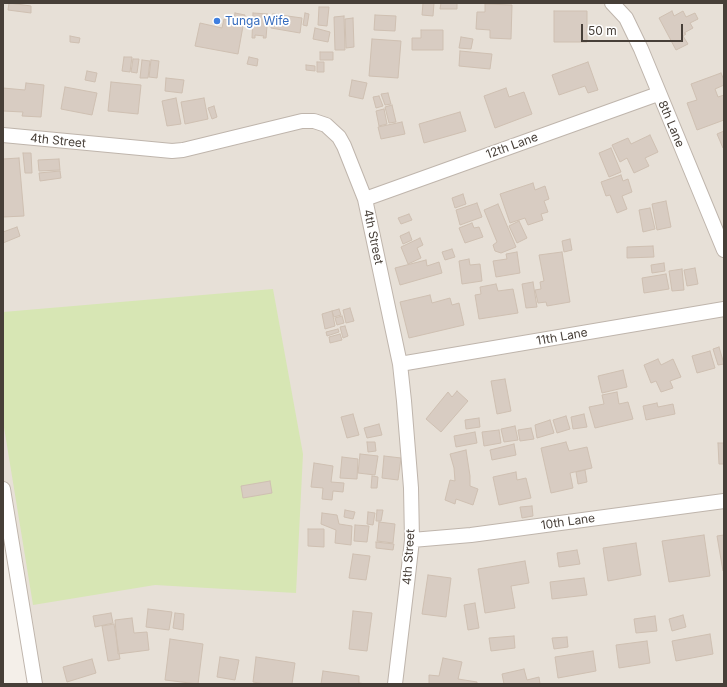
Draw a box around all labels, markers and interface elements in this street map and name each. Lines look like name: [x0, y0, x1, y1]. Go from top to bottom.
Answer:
place label: Tunga Wife: [225, 14, 289, 28]
marker: Tunga Wife: [212, 16, 222, 26]
scale bar: [583, 16, 685, 42]
text: 50 m: [588, 23, 617, 38]
street label: 8th Lane: [655, 98, 687, 150]
street label: 12th Lane: [484, 130, 540, 162]
street label: 4th Street: [29, 131, 87, 151]
street label: 4th Street: [360, 208, 386, 266]
street label: 11th Lane: [535, 325, 589, 349]
street label: 10th Lane: [540, 511, 596, 533]
street label: 4th Street: [400, 529, 418, 585]

